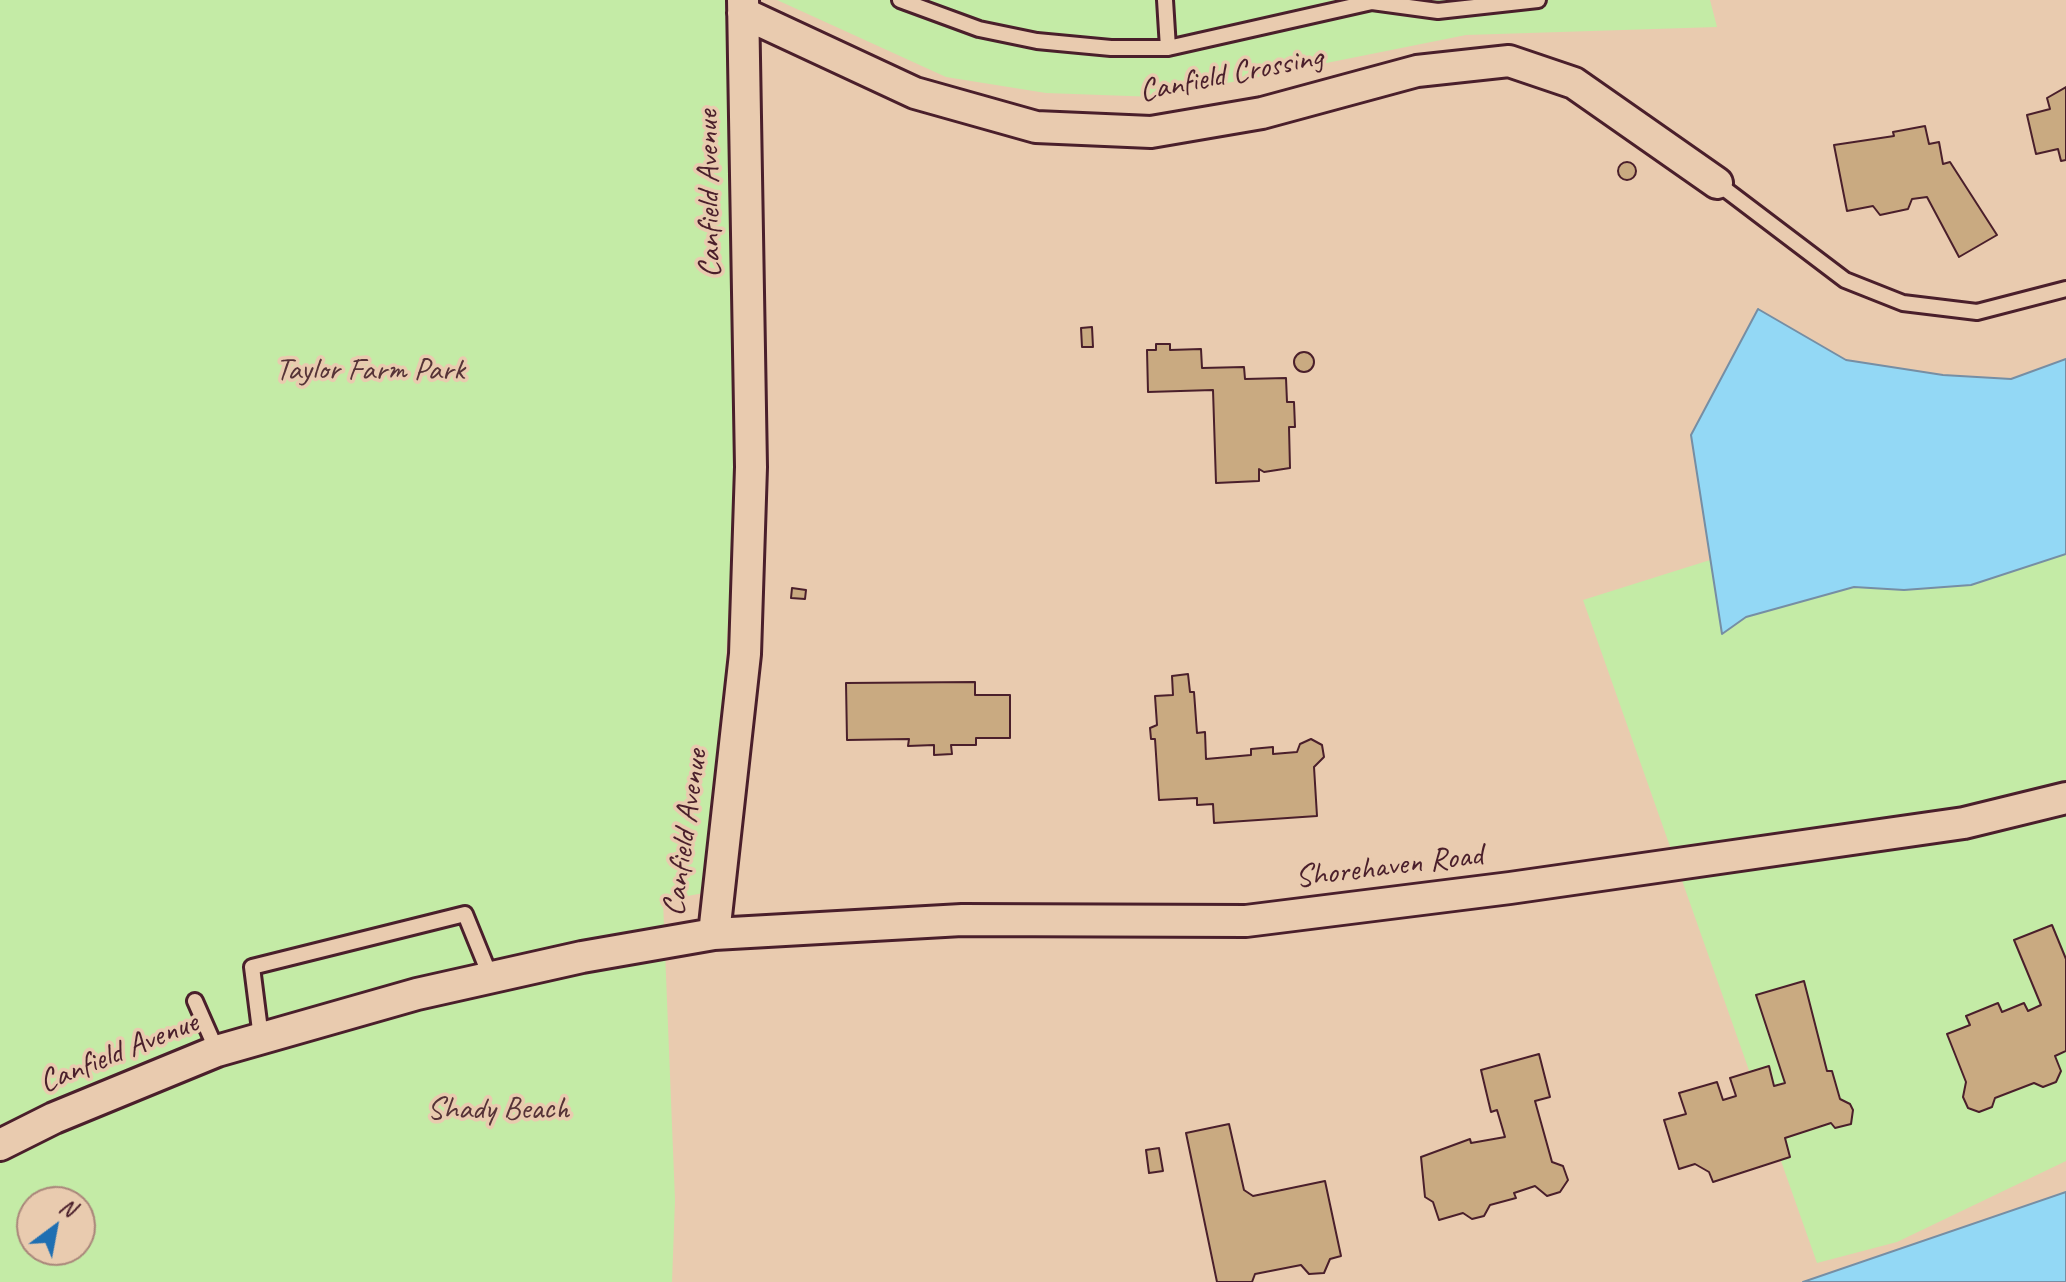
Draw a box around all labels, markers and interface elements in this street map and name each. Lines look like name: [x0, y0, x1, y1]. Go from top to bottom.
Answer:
street label: Canfield Crossing: [1136, 38, 1326, 112]
street label: Canfield Avenue: [689, 110, 731, 278]
park label: Taylor Farm Park: [275, 352, 465, 390]
street label: Canfield Avenue: [655, 747, 717, 919]
street label: Shorehaven Road: [1293, 836, 1485, 898]
street label: Canfield Avenue: [34, 1004, 204, 1102]
park label: Shady Beach: [427, 1091, 569, 1129]
north arrow: [16, 1186, 96, 1266]
text: N: [54, 1192, 81, 1223]

